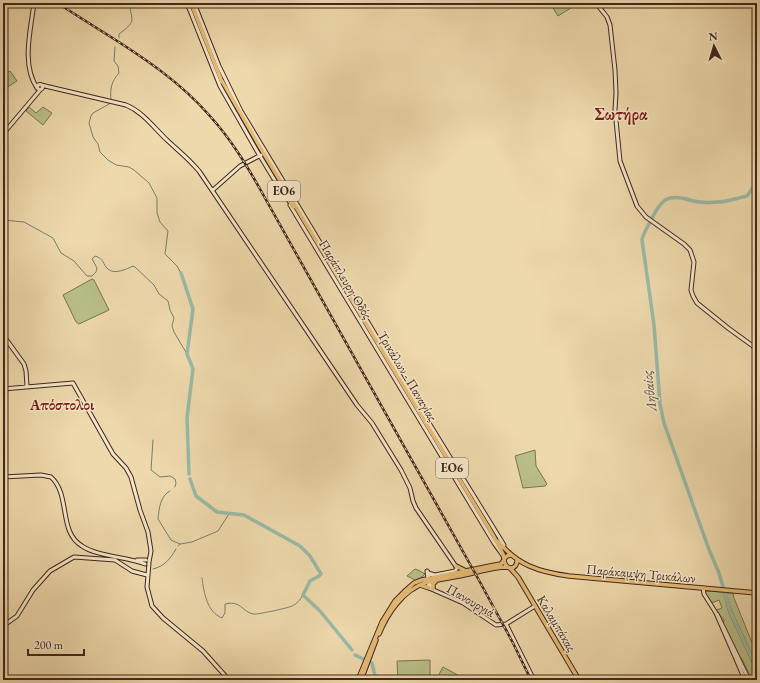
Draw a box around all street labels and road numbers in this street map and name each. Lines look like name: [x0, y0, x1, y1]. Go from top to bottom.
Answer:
road number: ΕΟ6: [268, 181, 300, 201]
street label: Παράπλευρη Οδός: [315, 236, 376, 323]
street label: Τρικάλων - Παναγίας: [374, 328, 441, 425]
road number: ΕΟ6: [436, 458, 468, 478]
street label: Παράκαμψη Τρικάλων: [586, 560, 696, 587]
street label: Πανουργιά: [444, 580, 498, 621]
street label: Καλαμπάκας: [533, 592, 580, 655]

